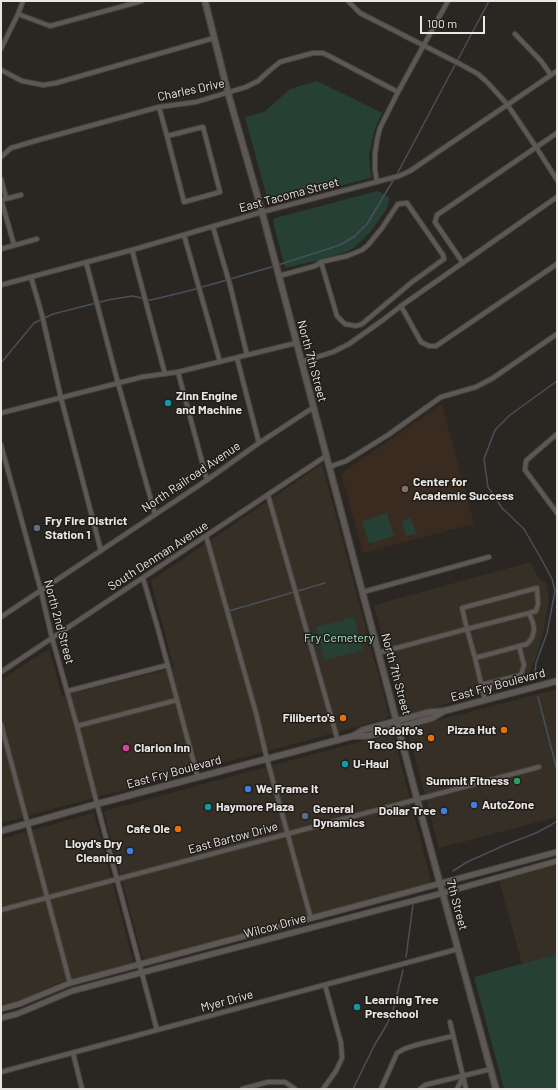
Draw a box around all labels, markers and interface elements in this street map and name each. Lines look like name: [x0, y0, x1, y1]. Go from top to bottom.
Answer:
scale bar: [422, 8, 487, 34]
text: 100 m: [427, 16, 457, 30]
street label: Charles Drive: [156, 76, 226, 104]
street label: East Tacoma Street: [238, 175, 340, 215]
street label: North 7th Street: [294, 319, 330, 403]
place label: Zinn Engine and Machine: [176, 389, 242, 417]
marker: Zinn Engine and Machine: [163, 398, 173, 408]
street label: North Railroad Avenue: [139, 439, 243, 515]
place label: Center for Academic Success: [413, 475, 514, 503]
marker: Center for Academic Success: [400, 484, 410, 494]
place label: Fry Fire District Station 1: [45, 514, 127, 542]
street label: South Denman Avenue: [105, 518, 211, 594]
marker: Fry Fire District Station 1: [32, 523, 42, 533]
street label: North 2nd Street: [41, 578, 77, 666]
park label: Fry Cemetery: [304, 631, 374, 645]
street label: North 7th Street: [378, 632, 414, 716]
street label: East Fry Boulevard: [449, 665, 547, 705]
place label: Filiberto's: [283, 711, 335, 725]
marker: Filiberto's: [338, 713, 348, 723]
place label: Pizza Hut: [447, 723, 496, 737]
place label: Rodolfo's Taco Shop: [367, 724, 423, 752]
marker: Pizza Hut: [499, 725, 509, 735]
marker: Rodolfo's Taco Shop: [426, 733, 436, 743]
place label: Clarion Inn: [134, 741, 190, 755]
marker: Clarion Inn: [121, 743, 131, 753]
street label: East Fry Boulevard: [125, 752, 223, 792]
place label: U-Haul: [353, 757, 389, 771]
marker: U-Haul: [340, 759, 350, 769]
place label: Summit Fitness: [426, 774, 509, 788]
marker: Summit Fitness: [512, 776, 522, 786]
place label: We Frame It: [256, 782, 319, 796]
marker: We Frame It: [243, 784, 253, 794]
place label: AutoZone: [482, 798, 534, 812]
place label: Haymore Plaza: [216, 800, 294, 814]
marker: AutoZone: [469, 800, 479, 810]
marker: Haymore Plaza: [203, 802, 213, 812]
place label: General Dynamics: [313, 802, 365, 830]
place label: Dollar Tree: [379, 804, 436, 818]
marker: Dollar Tree: [439, 806, 449, 816]
marker: General Dynamics: [300, 811, 310, 821]
street label: East Bartow Drive: [187, 819, 279, 857]
place label: Cafe Ole: [126, 822, 170, 836]
marker: Cafe Ole: [173, 824, 183, 834]
place label: Lloyd's Dry Cleaning: [65, 837, 122, 865]
marker: Lloyd's Dry Cleaning: [125, 846, 135, 856]
street label: 7th Street: [443, 878, 471, 932]
street label: Wilcox Drive: [242, 911, 308, 941]
street label: Myer Drive: [199, 987, 255, 1015]
place label: Learning Tree Preschool: [365, 993, 438, 1021]
marker: Learning Tree Preschool: [352, 1002, 362, 1012]

